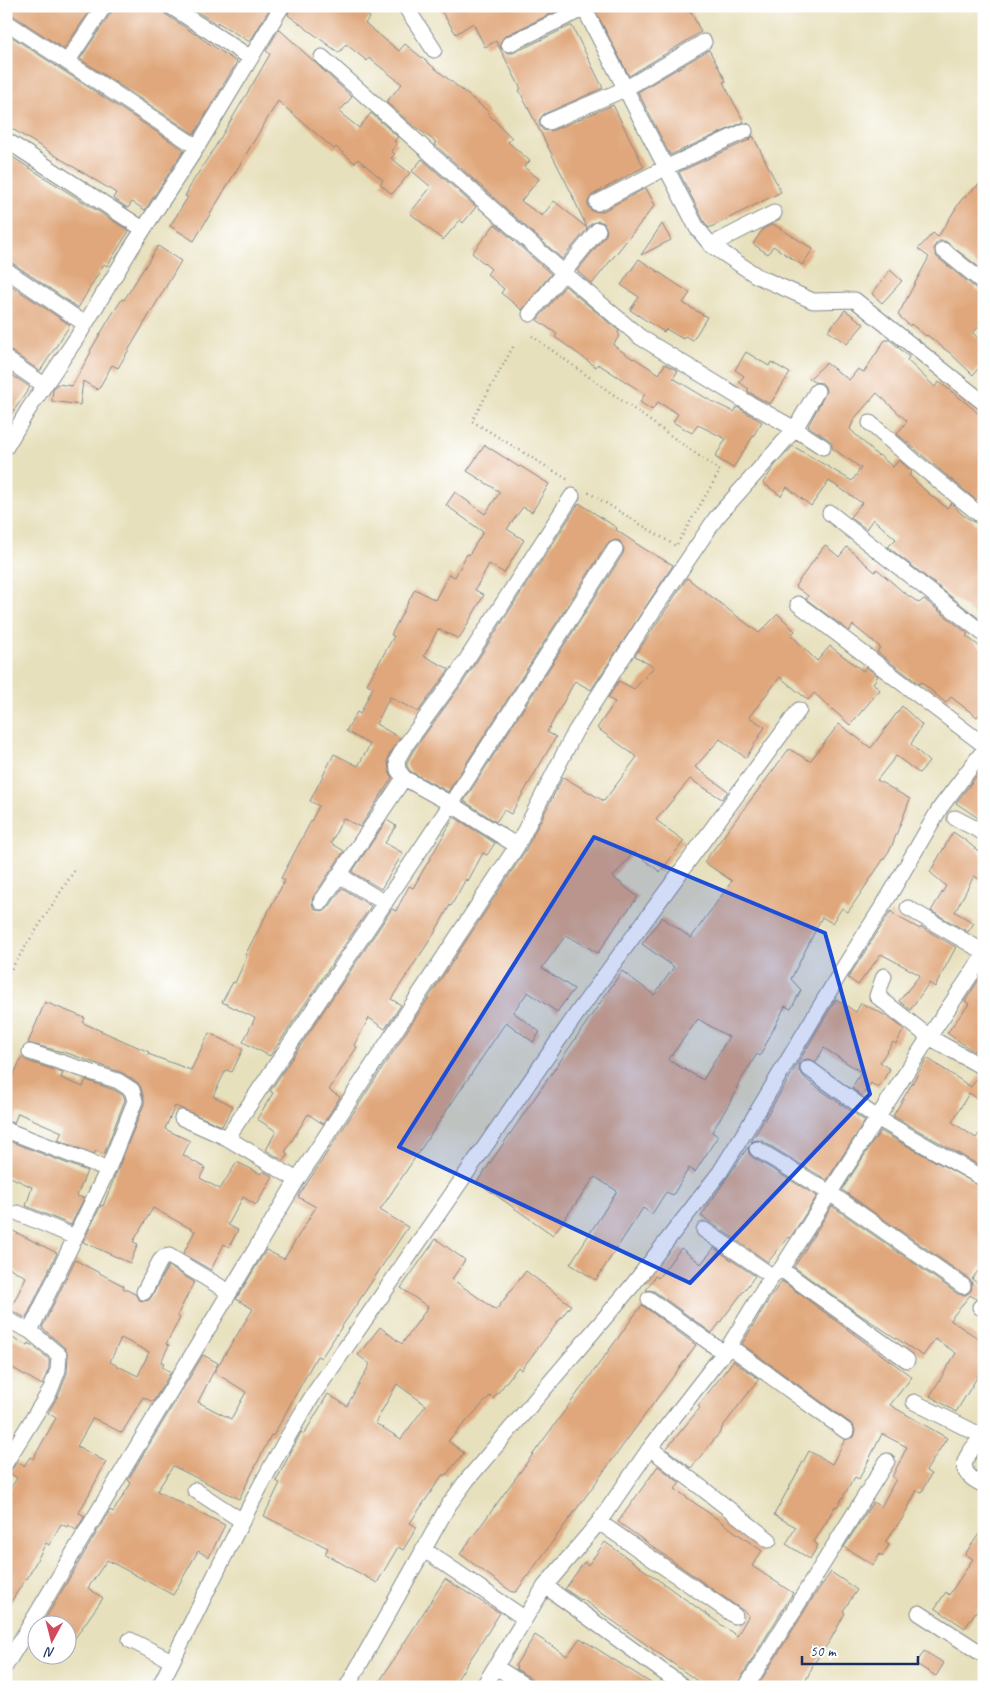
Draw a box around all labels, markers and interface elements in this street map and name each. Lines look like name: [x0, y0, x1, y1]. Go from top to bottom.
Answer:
north arrow: [28, 1616, 78, 1666]
scale bar: [802, 1633, 919, 1665]
text: 50 m: [810, 1642, 837, 1661]
text: N: [43, 1643, 56, 1661]

